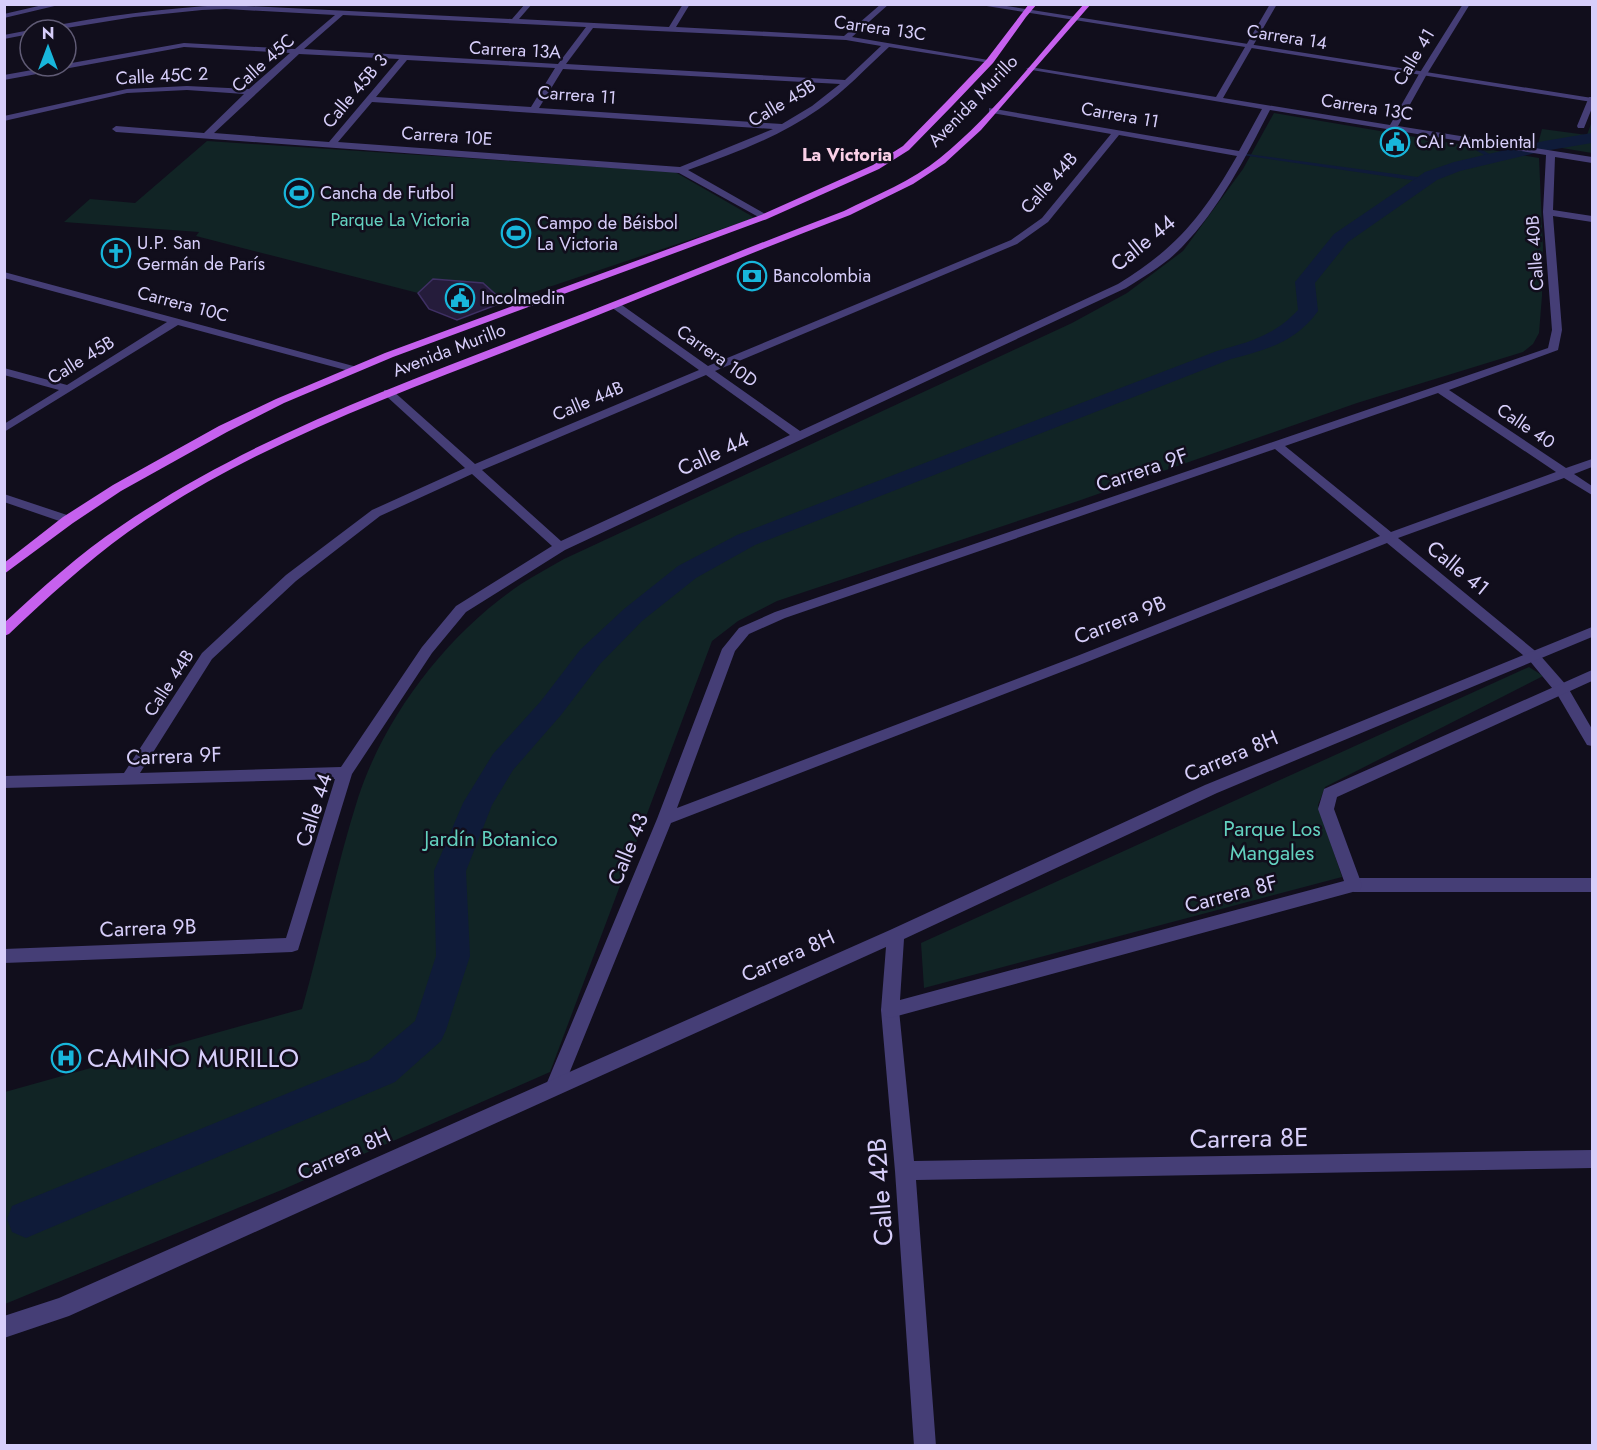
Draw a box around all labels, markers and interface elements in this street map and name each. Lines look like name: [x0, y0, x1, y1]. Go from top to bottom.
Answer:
street label: Carrera 13C: [832, 9, 928, 47]
north arrow: [18, 18, 78, 78]
street label: Carrera 14: [1245, 18, 1329, 56]
text: N: [42, 22, 54, 45]
street label: Calle 41: [1387, 23, 1441, 91]
street label: Calle 45C: [226, 28, 300, 98]
street label: Carrera 13A: [468, 35, 562, 65]
street label: Calle 45B 3: [316, 48, 394, 134]
street label: Avenida Murillo: [922, 49, 1024, 153]
street label: Calle 45C 2: [115, 61, 209, 91]
street label: Calle 45B: [743, 73, 821, 133]
street label: Carrera 11: [537, 79, 617, 111]
street label: Carrera 13C: [1319, 87, 1415, 127]
street label: Carrera 11: [1079, 95, 1161, 135]
street label: Carrera 10E: [401, 120, 493, 152]
public building icon: CAI - Ambiental: [1379, 126, 1411, 158]
place label: CAI - Ambiental: [1416, 129, 1536, 155]
district label: La Victoria: [802, 142, 892, 168]
street label: Calle 44B: [1014, 146, 1084, 220]
sports icon: Cancha de Futbol: [283, 177, 315, 209]
place label: Cancha de Futbol: [320, 180, 454, 206]
park label: Parque La Victoria: [330, 207, 470, 233]
street label: Calle 44: [1104, 208, 1182, 278]
place label: Campo de Béisbol La Victoria: [537, 210, 678, 257]
street label: Calle 40B: [1519, 215, 1551, 291]
sports icon: Campo de Béisbol La Victoria: [500, 217, 532, 249]
place label: U.P. San Germán de París: [137, 230, 265, 277]
church icon: U.P. San Germán de París: [100, 237, 132, 269]
bank icon: Bancolombia: [736, 260, 768, 292]
place label: Bancolombia: [773, 263, 871, 289]
street label: Carrera 10C: [134, 279, 232, 329]
public building icon: Incolmedin: [444, 282, 476, 314]
place label: Incolmedin: [481, 285, 565, 311]
street label: Avenida Murillo: [389, 316, 510, 384]
street label: Carrera 10D: [671, 318, 763, 394]
street label: Calle 45B: [42, 329, 120, 391]
street label: Calle 44B: [548, 374, 628, 428]
street label: Calle 40: [1492, 397, 1560, 455]
street label: Calle 44: [672, 424, 754, 484]
street label: Carrera 9F: [1092, 440, 1192, 500]
street label: Calle 41: [1420, 533, 1496, 603]
street label: Carrera 9B: [1069, 588, 1171, 652]
street label: Calle 44B: [138, 644, 200, 722]
street label: Carrera 8H: [1179, 723, 1283, 789]
street label: Carrera 9F: [126, 739, 222, 773]
street label: Calle 44: [288, 769, 340, 851]
street label: Calle 43: [600, 809, 656, 889]
park label: Parque Los Mangales: [1223, 814, 1321, 868]
park label: Jardín Botanico: [421, 824, 558, 854]
street label: Carrera 8F: [1181, 867, 1281, 921]
street label: Carrera 9B: [99, 911, 197, 945]
street label: Carrera 8H: [736, 922, 840, 990]
place label: CAMINO MURILLO: [87, 1039, 299, 1077]
hospital icon: CAMINO MURILLO: [50, 1042, 82, 1074]
street label: Carrera 8E: [1189, 1118, 1309, 1158]
street label: Carrera 8H: [292, 1120, 396, 1188]
street label: Calle 42B: [857, 1137, 903, 1247]

